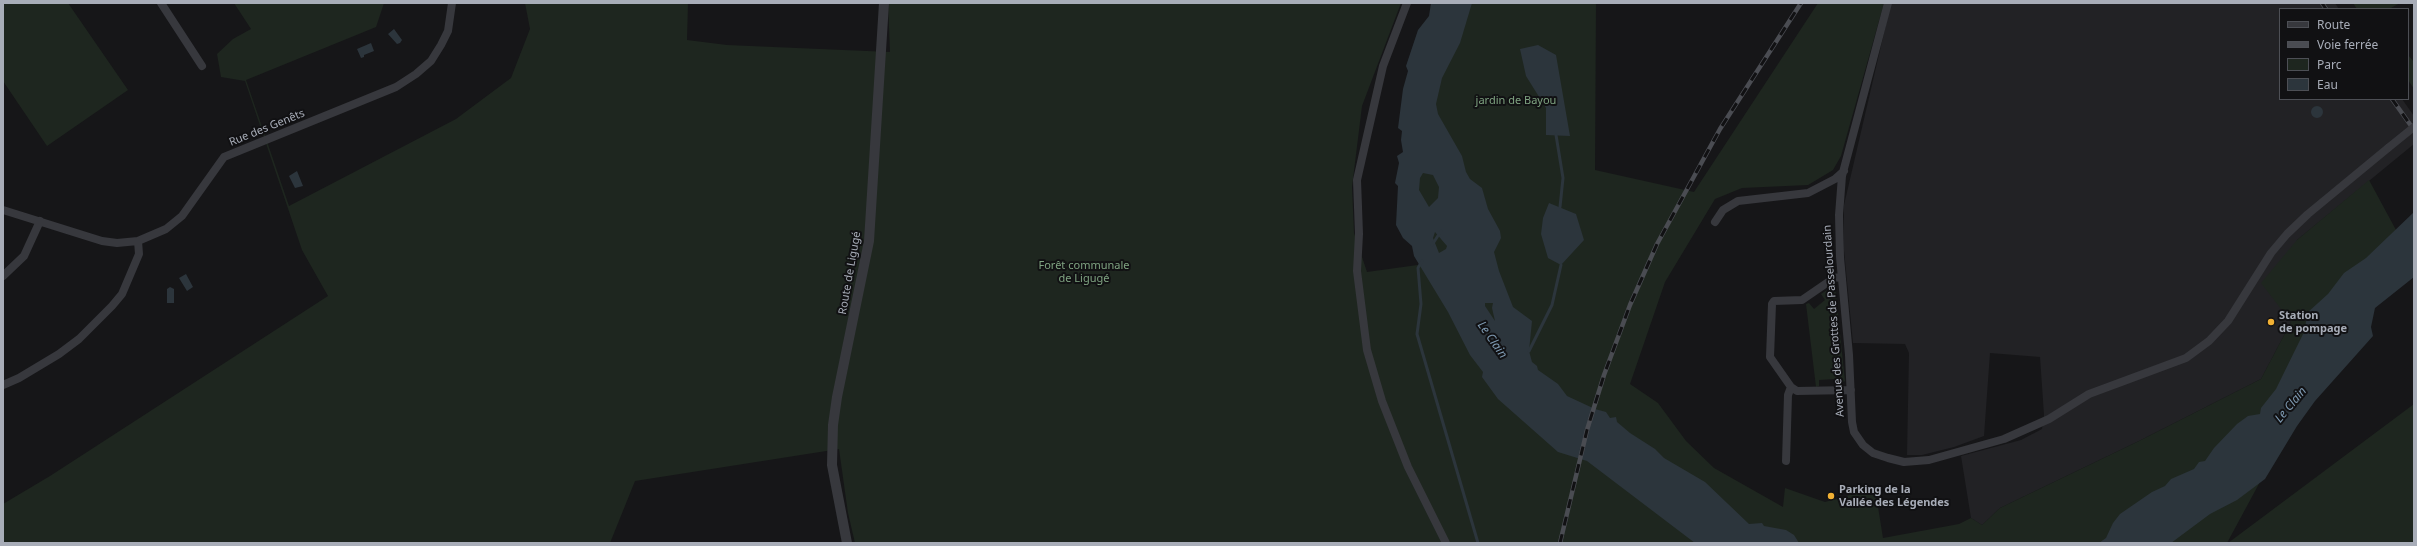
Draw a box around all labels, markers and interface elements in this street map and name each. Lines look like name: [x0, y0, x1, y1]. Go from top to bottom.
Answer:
legend: [2279, 8, 2409, 100]
text: Route: [2317, 16, 2350, 33]
text: Voie ferrée: [2317, 36, 2378, 53]
text: Parc: [2317, 56, 2341, 73]
text: Eau: [2317, 76, 2338, 93]
park label: jardin de Bayou: [1476, 94, 1556, 108]
street label: Rue des Genêts: [227, 107, 307, 149]
street label: Avenue des Grottes de Passelourdain: [1821, 225, 1847, 417]
street label: Route de Ligugé: [836, 230, 864, 316]
park label: Forêt communale de Ligugé: [1038, 259, 1130, 285]
place label: Station de pompage: [2279, 309, 2347, 335]
marker: Station de pompage: [2266, 317, 2276, 327]
water label: Le Clain: [1474, 319, 1510, 361]
water label: Le Clain: [2272, 384, 2310, 426]
place label: Parking de la Vallée des Légendes: [1839, 483, 1949, 509]
marker: Parking de la Vallée des Légendes: [1826, 491, 1836, 501]

